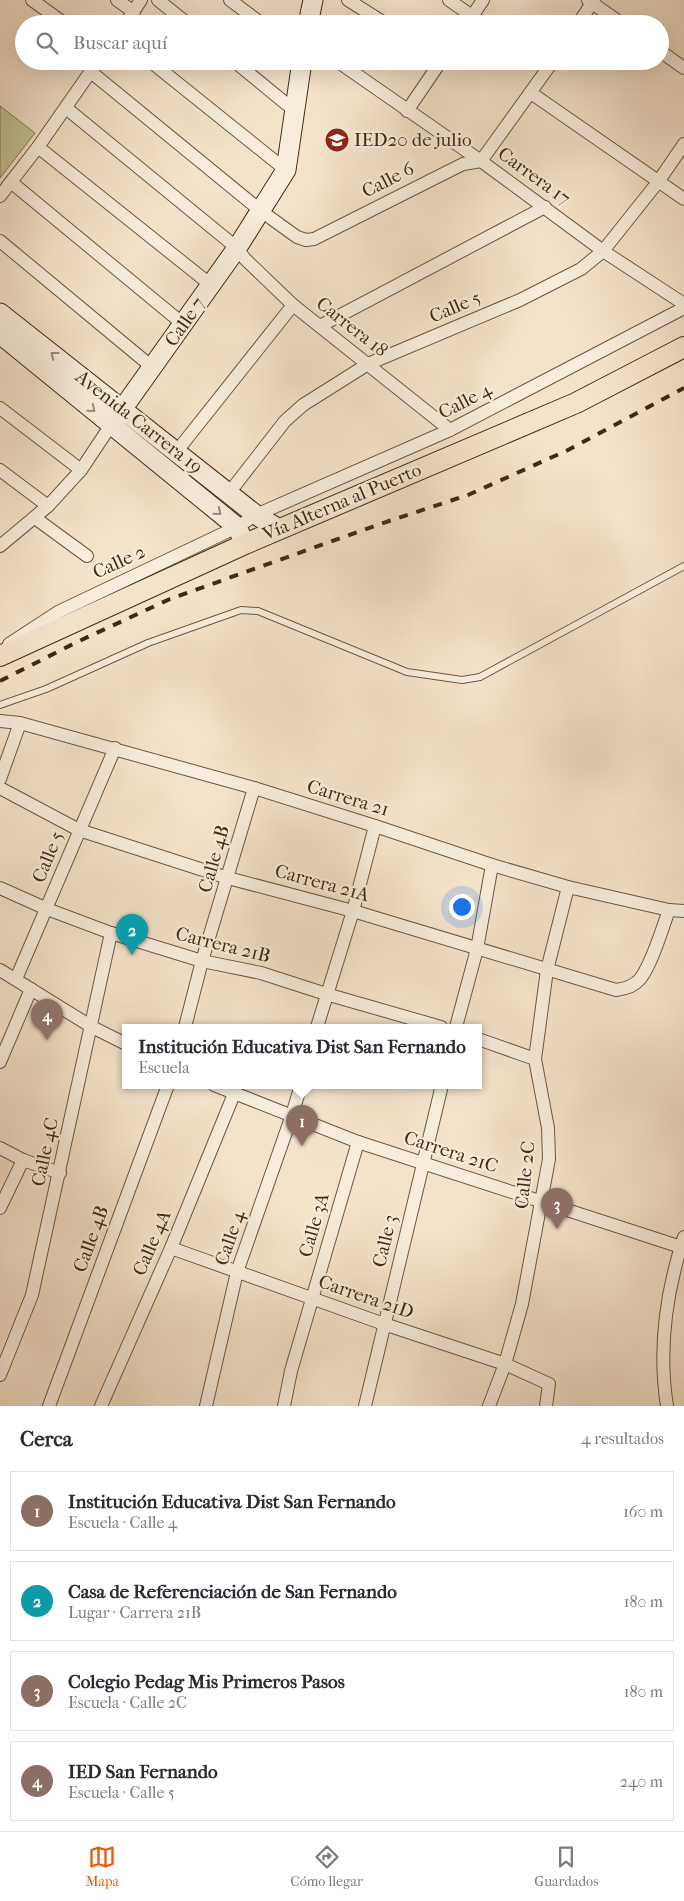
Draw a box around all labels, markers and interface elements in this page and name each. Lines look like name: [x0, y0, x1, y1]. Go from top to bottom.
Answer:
search box: [15, 15, 669, 70]
icon: search: [33, 29, 61, 57]
text: Buscar aquí: [73, 32, 167, 54]
school or university icon: IED20 de julio: [324, 127, 350, 153]
place label: IED20 de julio: [354, 129, 472, 151]
street label: Carrera 17: [494, 142, 574, 210]
street label: Calle 6: [358, 157, 418, 202]
street label: Calle 5: [426, 286, 484, 328]
street label: Carrera 18: [312, 292, 392, 362]
street label: Calle 7: [160, 293, 210, 351]
one-way arrow: [50, 351, 59, 360]
street label: Avenida Carrera 19: [70, 365, 207, 478]
street label: Calle 4: [435, 378, 496, 424]
one-way arrow: [86, 404, 95, 412]
street label: Vía Alterna al Puerto: [258, 458, 425, 546]
one-way arrow: [212, 506, 221, 514]
street label: Calle 2: [89, 540, 149, 584]
street label: Carrera 21: [304, 775, 392, 821]
street label: Calle 4B: [194, 823, 234, 895]
street label: Calle 5: [28, 828, 68, 886]
street label: Carrera 21A: [272, 860, 372, 906]
your location: [449, 894, 475, 920]
pin: 2: [116, 914, 148, 955]
street label: Carrera 21B: [173, 923, 273, 967]
pin: 4: [31, 999, 63, 1040]
popup: [122, 1024, 482, 1089]
text: Institución Educativa Dist San Fernando: [138, 1036, 466, 1058]
text: Escuela: [138, 1058, 190, 1077]
pin: 1: [286, 1105, 318, 1146]
street label: Calle 4C: [27, 1116, 63, 1188]
street label: Carrera 21C: [401, 1127, 501, 1177]
street label: Calle 2C: [511, 1140, 539, 1210]
pin: 3: [541, 1188, 573, 1229]
street label: Calle 3A: [294, 1190, 334, 1260]
street label: Calle 4B: [69, 1203, 113, 1275]
street label: Calle 4A: [128, 1206, 176, 1279]
street label: Calle 4: [210, 1207, 250, 1268]
street label: Calle 3: [368, 1213, 402, 1269]
street label: Carrera 21D: [316, 1270, 416, 1324]
text: Cerca: [20, 1427, 72, 1451]
text: 4 resultados: [581, 1429, 664, 1448]
text: Institución Educativa Dist San Fernando: [68, 1491, 396, 1513]
text: 1: [34, 1502, 40, 1521]
text: 160 m: [623, 1502, 663, 1521]
text: Escuela · Calle 4: [68, 1513, 177, 1532]
text: Casa de Referenciación de San Fernando: [68, 1581, 397, 1603]
text: 2: [33, 1592, 41, 1611]
text: 180 m: [624, 1592, 663, 1611]
text: Lugar · Carrera 21B: [68, 1603, 201, 1622]
text: Colegio Pedag Mis Primeros Pasos: [68, 1671, 345, 1693]
text: 3: [34, 1682, 40, 1701]
text: 180 m: [624, 1682, 663, 1701]
text: Escuela · Calle 2C: [68, 1693, 187, 1712]
text: IED San Fernando: [68, 1761, 218, 1783]
text: 4: [32, 1772, 42, 1791]
text: 240 m: [620, 1772, 663, 1791]
text: Escuela · Calle 5: [68, 1783, 175, 1802]
tab: Mapa: [86, 1843, 119, 1890]
tab: Cómo llegar: [290, 1843, 363, 1890]
tab: Guardados: [534, 1843, 598, 1890]

